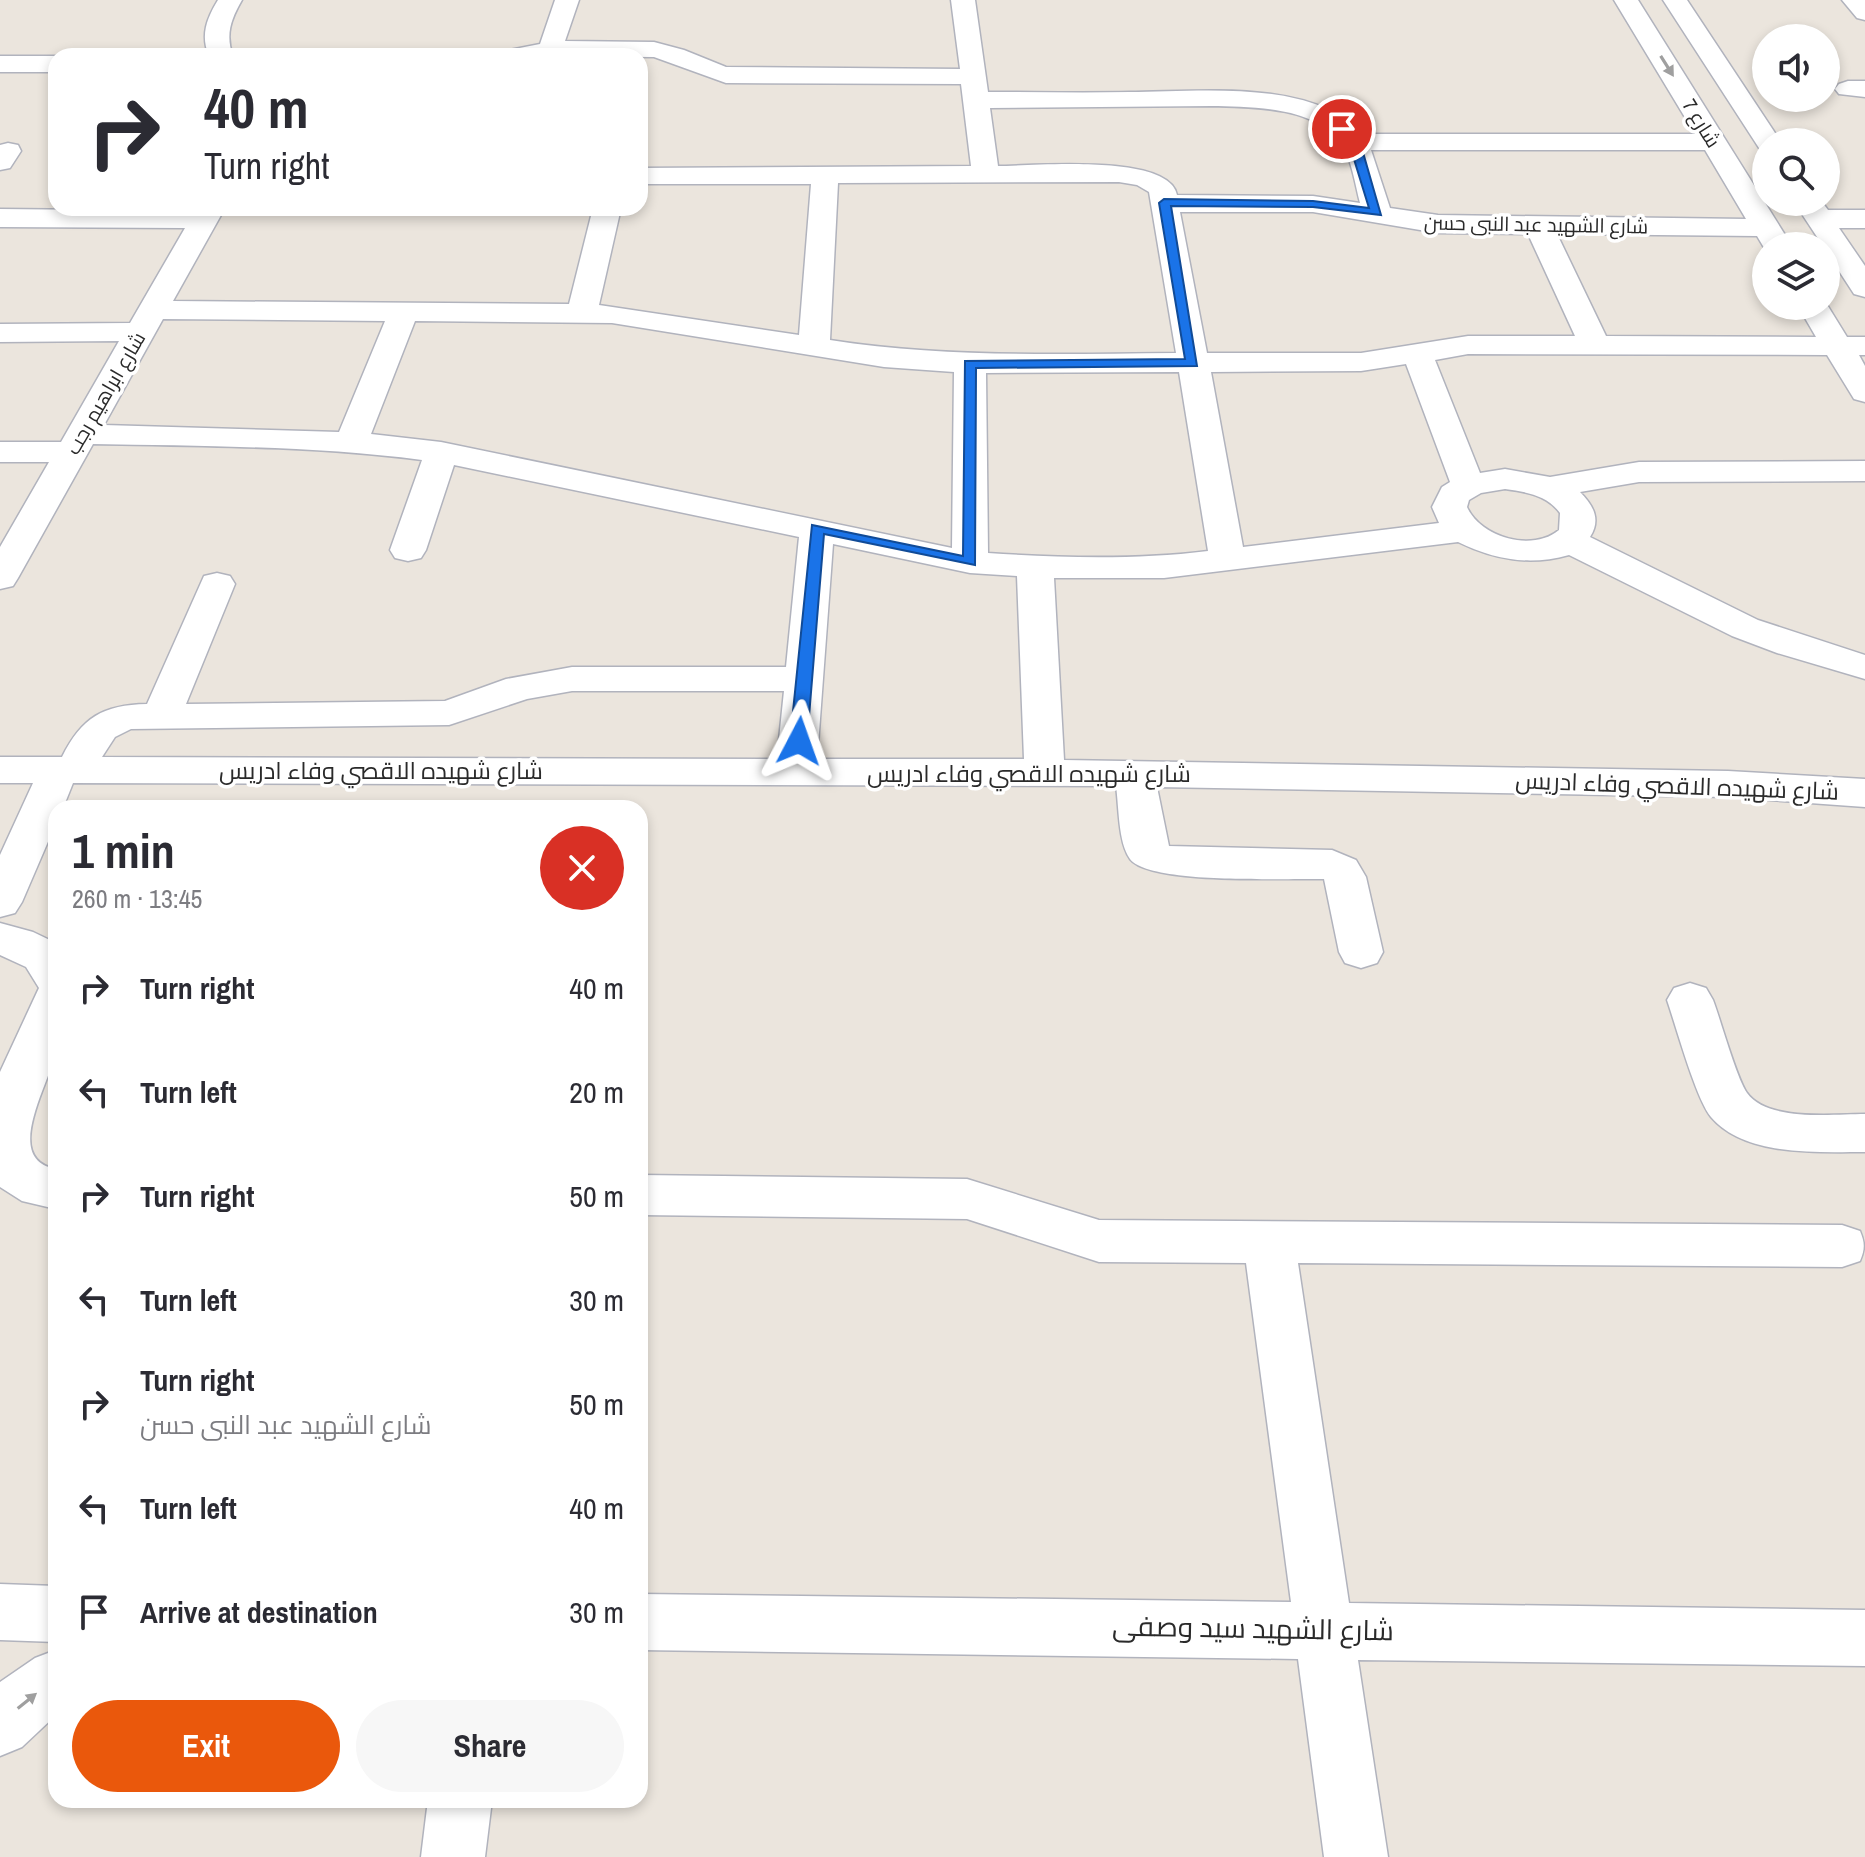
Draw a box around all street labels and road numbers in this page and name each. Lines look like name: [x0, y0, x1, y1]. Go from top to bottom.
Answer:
street label: شارع 7: [1676, 94, 1727, 153]
street label: شارع الشهيد عبد النبى حسن: [1424, 209, 1648, 240]
street label: شارع ابراهيم رجب: [59, 327, 152, 460]
street label: شارع شهيده الاقصي وفاء ادريس: [219, 754, 543, 789]
street label: شارع شهيده الاقصي وفاء ادريس: [867, 757, 1191, 792]
street label: شارع شهيده الاقصي وفاء ادريس: [1515, 763, 1839, 810]
street label: شارع الشهيد سيد وصفى: [1112, 1607, 1394, 1649]

